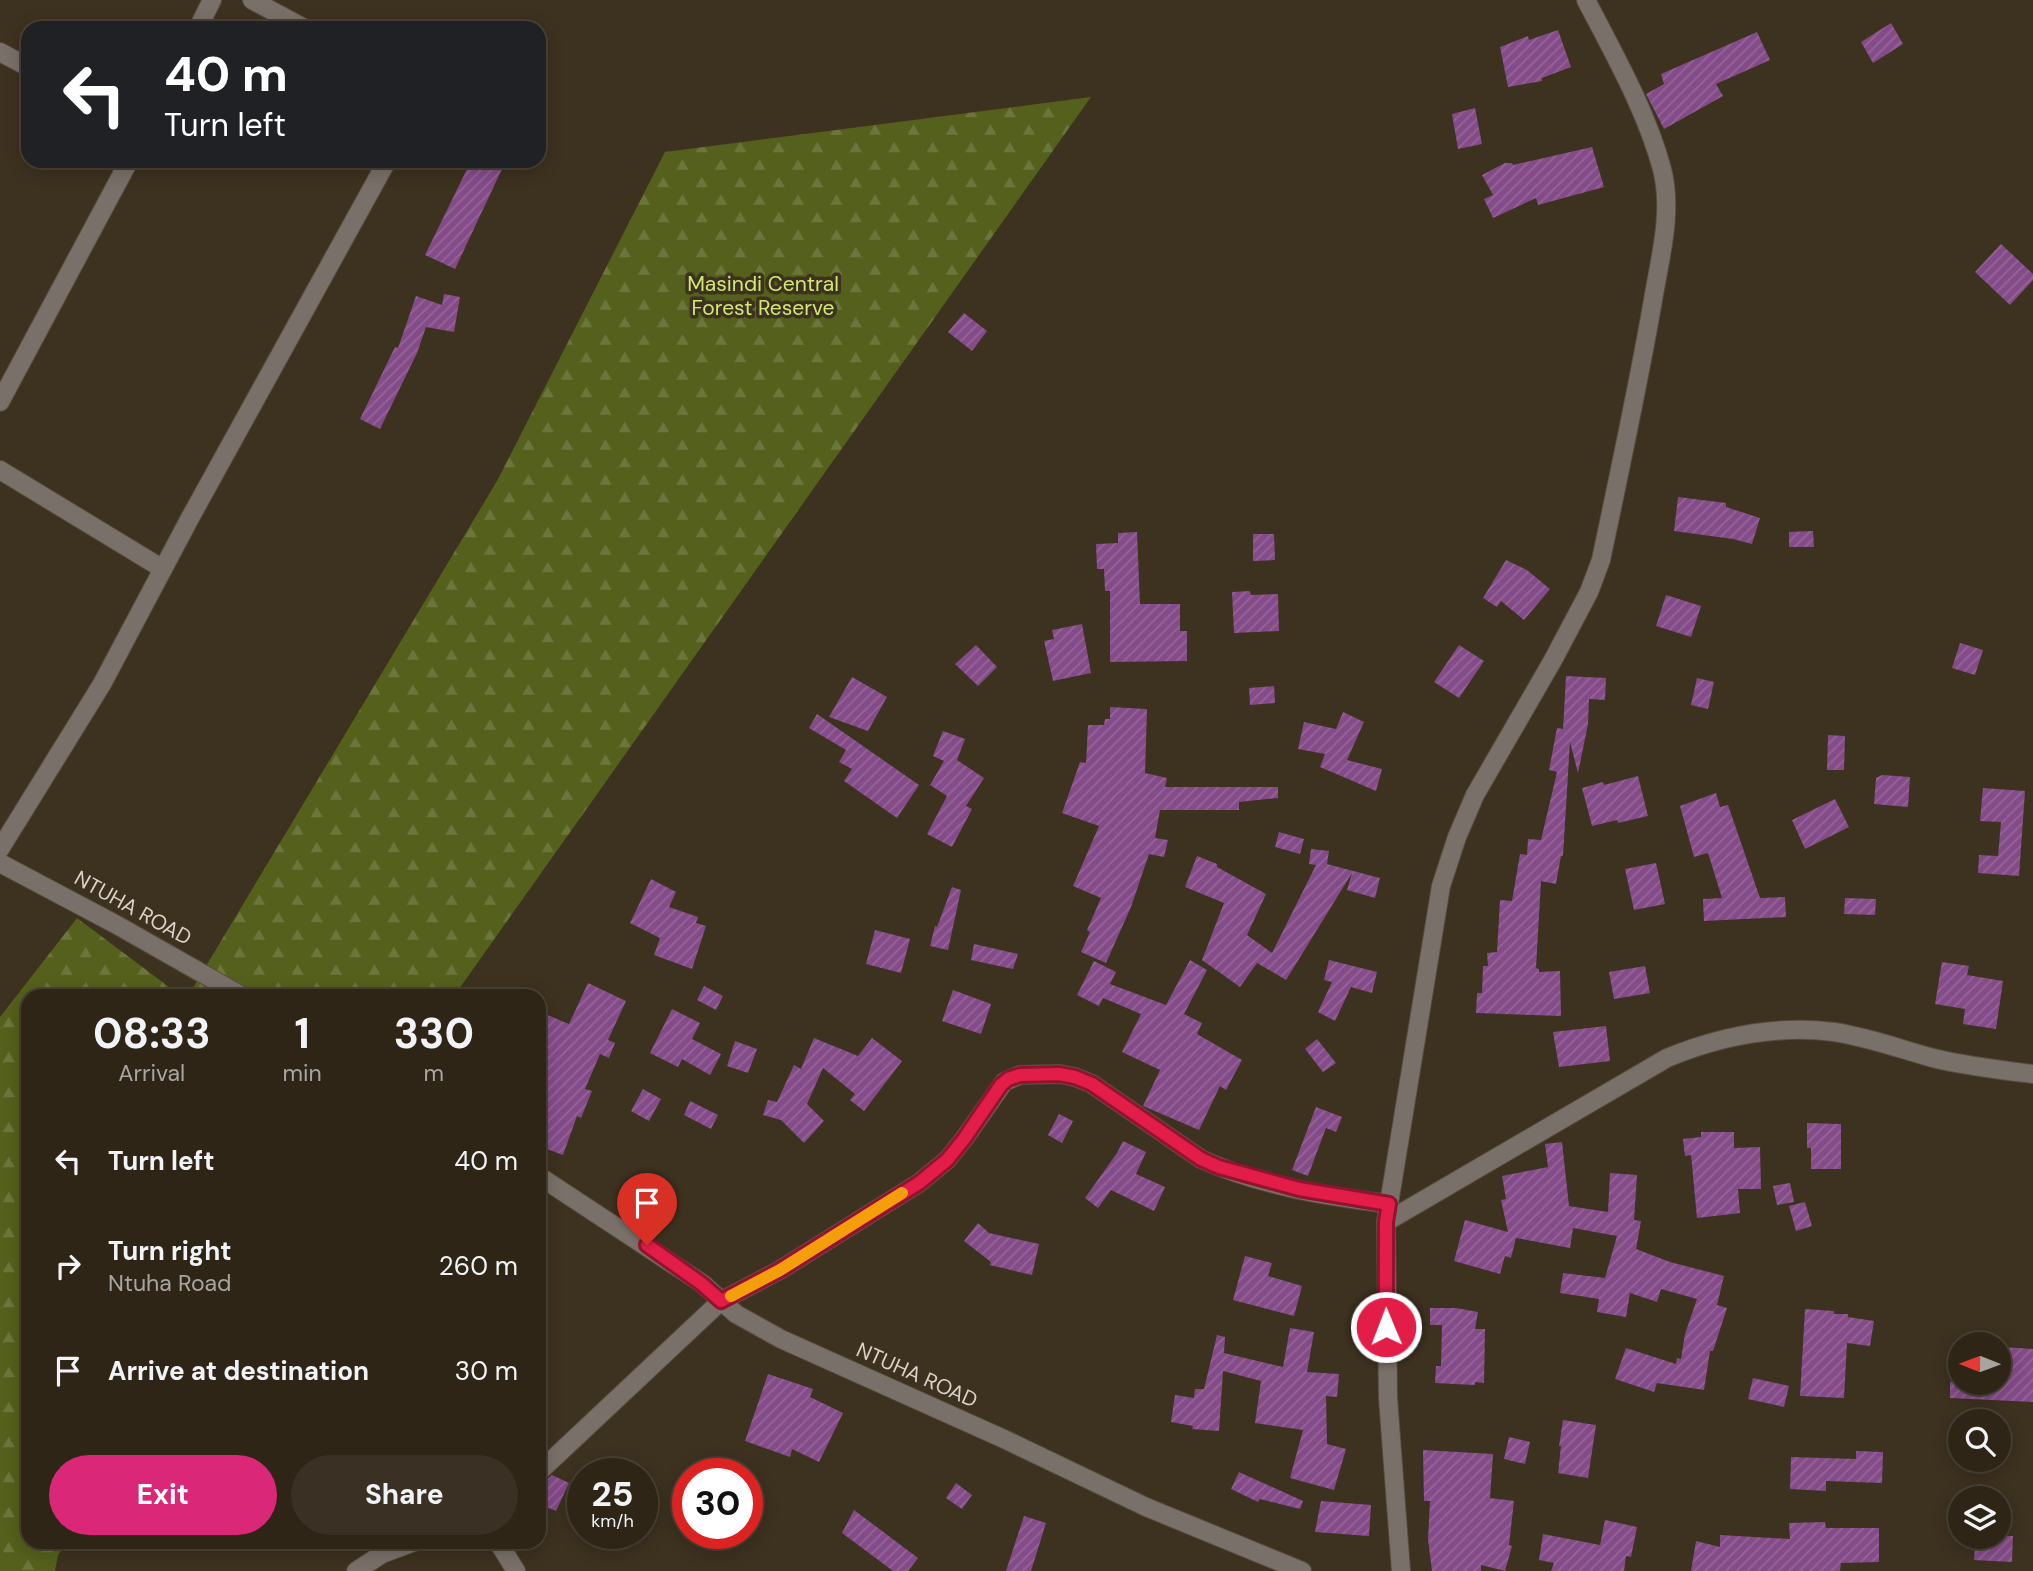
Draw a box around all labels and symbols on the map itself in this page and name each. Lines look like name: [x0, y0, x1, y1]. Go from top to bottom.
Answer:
park label: Masindi Central Forest Reserve: [687, 270, 839, 322]
street label: NTUHA ROAD: [69, 864, 197, 952]
pin: [617, 1173, 677, 1245]
position arrow: [1349, 1290, 1423, 1364]
north arrow: [1948, 1332, 2011, 1395]
street label: NTUHA ROAD: [852, 1336, 982, 1414]
speed limit sign: 30: [672, 1458, 763, 1549]

